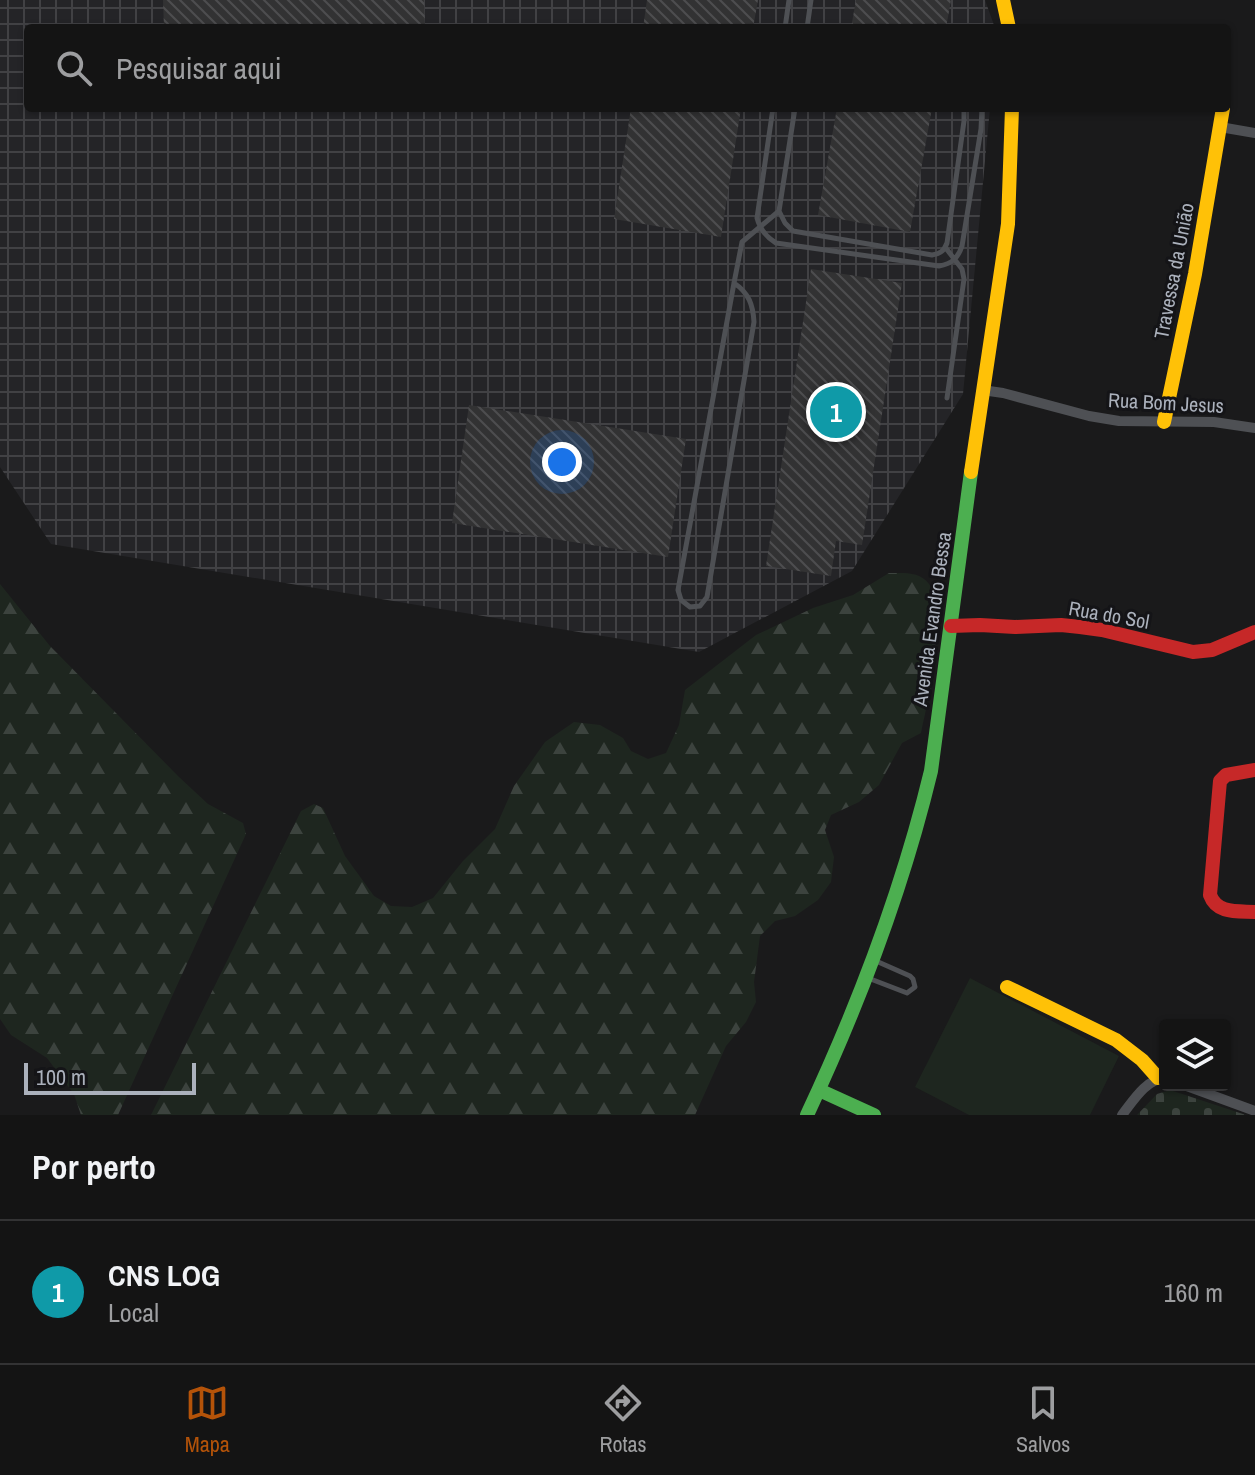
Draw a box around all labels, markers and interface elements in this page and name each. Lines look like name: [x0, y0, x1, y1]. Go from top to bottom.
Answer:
search box: [24, 24, 1231, 112]
icon: search: [52, 46, 96, 90]
text: Pesquisar aqui: [116, 48, 281, 88]
street label: Travessa da União: [1147, 201, 1200, 341]
pin: 1: [810, 382, 862, 442]
street label: Rua Bom Jesus: [1108, 386, 1225, 419]
your location: [542, 442, 582, 482]
street label: Avenida Evandro Bessa: [906, 530, 957, 709]
street label: Rua do Sol: [1067, 594, 1151, 635]
map controls: [1159, 1019, 1231, 1091]
button: layers: [1159, 1019, 1231, 1091]
scale bar: [24, 1059, 196, 1095]
text: 100 m: [36, 1062, 86, 1092]
text: Por perto: [32, 1144, 156, 1190]
text: CNS LOG: [108, 1255, 220, 1295]
text: 1: [52, 1275, 64, 1310]
text: 160 m: [1164, 1275, 1223, 1310]
text: Local: [108, 1295, 159, 1330]
tab: Mapa: [185, 1381, 230, 1459]
tab: Rotas: [599, 1381, 647, 1459]
tab: Salvos: [1016, 1381, 1070, 1459]

